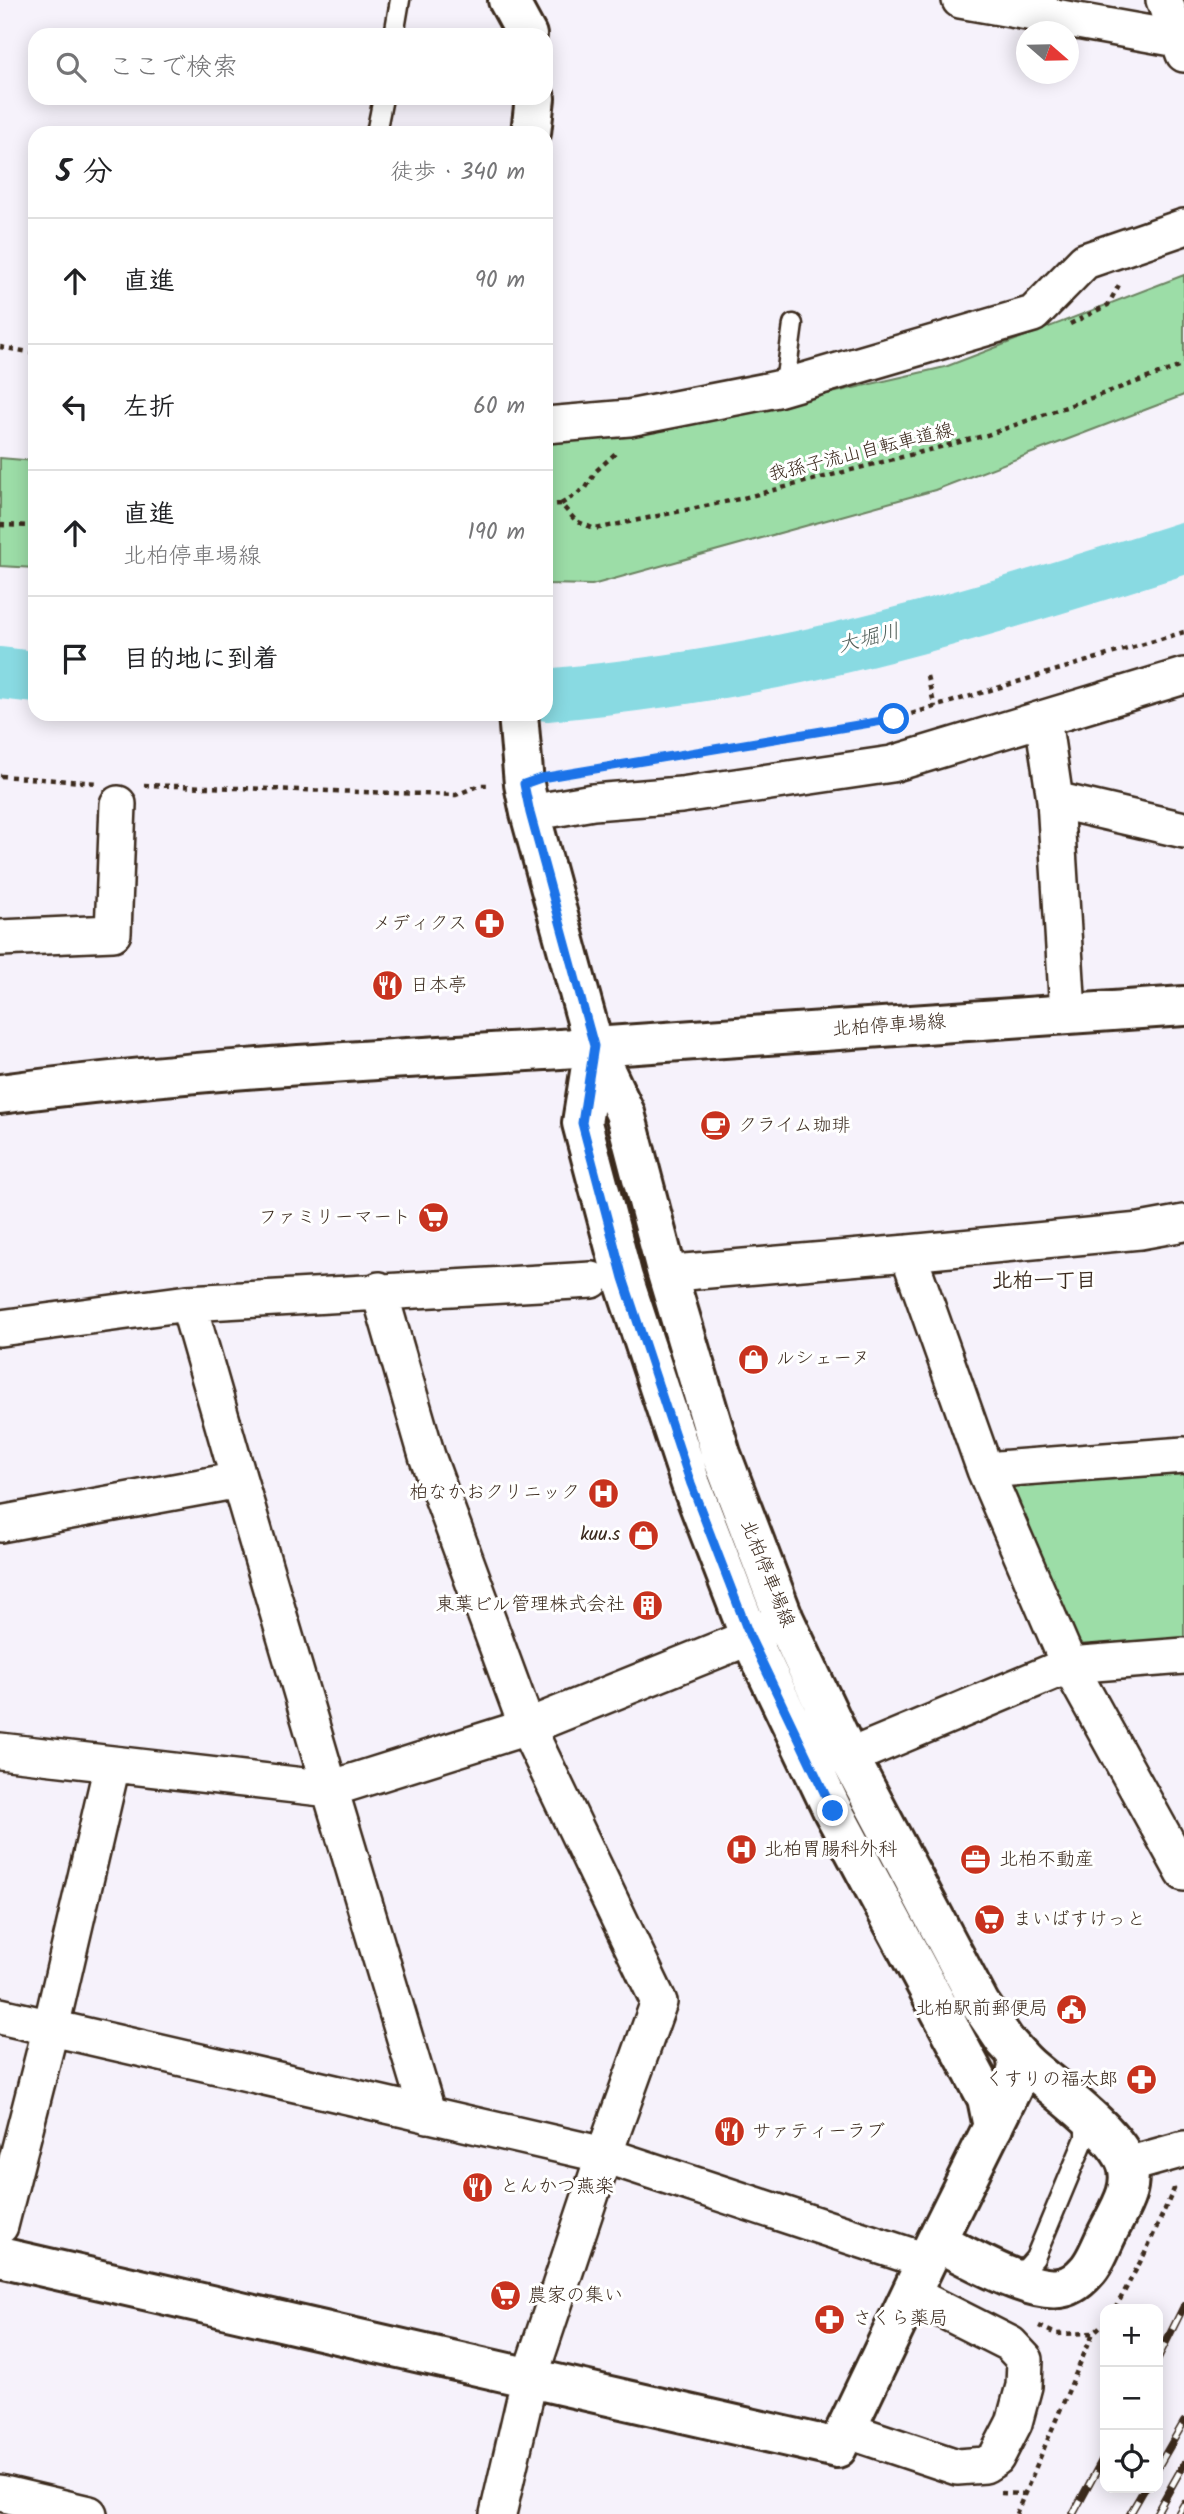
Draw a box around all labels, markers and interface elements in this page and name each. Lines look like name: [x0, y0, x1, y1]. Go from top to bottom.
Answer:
north arrow: [1016, 21, 1079, 84]
search box: [28, 28, 553, 105]
text: ここで検索: [108, 47, 238, 89]
icon: search: [52, 48, 90, 86]
text: 5 分: [56, 149, 113, 197]
text: 徒歩 · 340 m: [390, 155, 525, 191]
text: 直進: [123, 261, 175, 303]
icon: ahead: [56, 262, 94, 300]
text: 90 m: [475, 263, 525, 299]
text: 左折: [123, 387, 175, 429]
icon: left: [56, 388, 94, 426]
text: 60 m: [473, 389, 525, 425]
street label: 我孫子流山自転車道線: [765, 415, 957, 491]
text: 直進: [123, 494, 175, 536]
icon: ahead: [56, 514, 94, 552]
text: 190 m: [468, 515, 525, 551]
text: 北柏停車場線: [123, 539, 261, 575]
water label: 大堀川: [834, 615, 904, 663]
text: 目的地に到着: [123, 639, 279, 681]
icon: arrive: [56, 640, 94, 678]
route start: [878, 703, 909, 734]
pharmacy icon: メディクス: [473, 907, 507, 941]
place label: メディクス: [372, 909, 467, 939]
restaurant icon: 日本亭: [370, 969, 404, 1003]
place label: 日本亭: [410, 971, 467, 1001]
street label: 北柏停車場線: [831, 1007, 947, 1045]
cafe icon: クライム珈琲: [698, 1109, 732, 1143]
place label: クライム珈琲: [738, 1111, 850, 1141]
supermarket icon: ファミリーマート: [417, 1201, 451, 1235]
place label: ファミリーマート: [259, 1203, 411, 1233]
district label: 北柏一丁目: [992, 1265, 1097, 1298]
shop icon: ルシェーヌ: [736, 1342, 770, 1376]
place label: ルシェーヌ: [776, 1344, 870, 1374]
hospital icon: 柏なかおクリニック: [586, 1476, 620, 1510]
place label: 柏なかおクリニック: [409, 1478, 580, 1508]
street label: 北柏停車場線: [732, 1516, 802, 1632]
shop icon: kuu.s: [626, 1518, 660, 1552]
place label: kuu.s: [580, 1520, 620, 1550]
building icon: 東葉ビル管理株式会社: [631, 1588, 665, 1622]
place label: 東葉ビル管理株式会社: [435, 1590, 625, 1620]
route end: [817, 1795, 848, 1826]
hospital icon: 北柏胃腸科外科: [724, 1833, 758, 1867]
place label: 北柏胃腸科外科: [764, 1835, 897, 1865]
office icon: 北柏不動産: [959, 1843, 993, 1877]
place label: 北柏不動産: [999, 1845, 1094, 1875]
supermarket icon: まいばすけっと: [973, 1903, 1007, 1937]
place label: まいばすけっと: [1013, 1905, 1146, 1935]
public building icon: 北柏駅前郵便局: [1054, 1992, 1088, 2026]
place label: 北柏駅前郵便局: [915, 1994, 1048, 2024]
pharmacy icon: くすりの福太郎: [1124, 2063, 1158, 2097]
place label: くすりの福太郎: [985, 2065, 1118, 2095]
restaurant icon: サァティーラブ: [712, 2115, 746, 2149]
place label: サァティーラブ: [752, 2117, 885, 2147]
restaurant icon: とんかつ燕楽: [460, 2170, 494, 2204]
place label: とんかつ燕楽: [500, 2172, 614, 2202]
supermarket icon: 農家の集い: [488, 2279, 522, 2313]
place label: 農家の集い: [528, 2281, 623, 2311]
pharmacy icon: さくら薬局: [813, 2302, 847, 2336]
place label: さくら薬局: [853, 2304, 948, 2334]
map controls: [1100, 2304, 1163, 2493]
button: +: [1100, 2304, 1163, 2367]
button: −: [1100, 2367, 1163, 2430]
button: locate: [1100, 2430, 1163, 2493]

